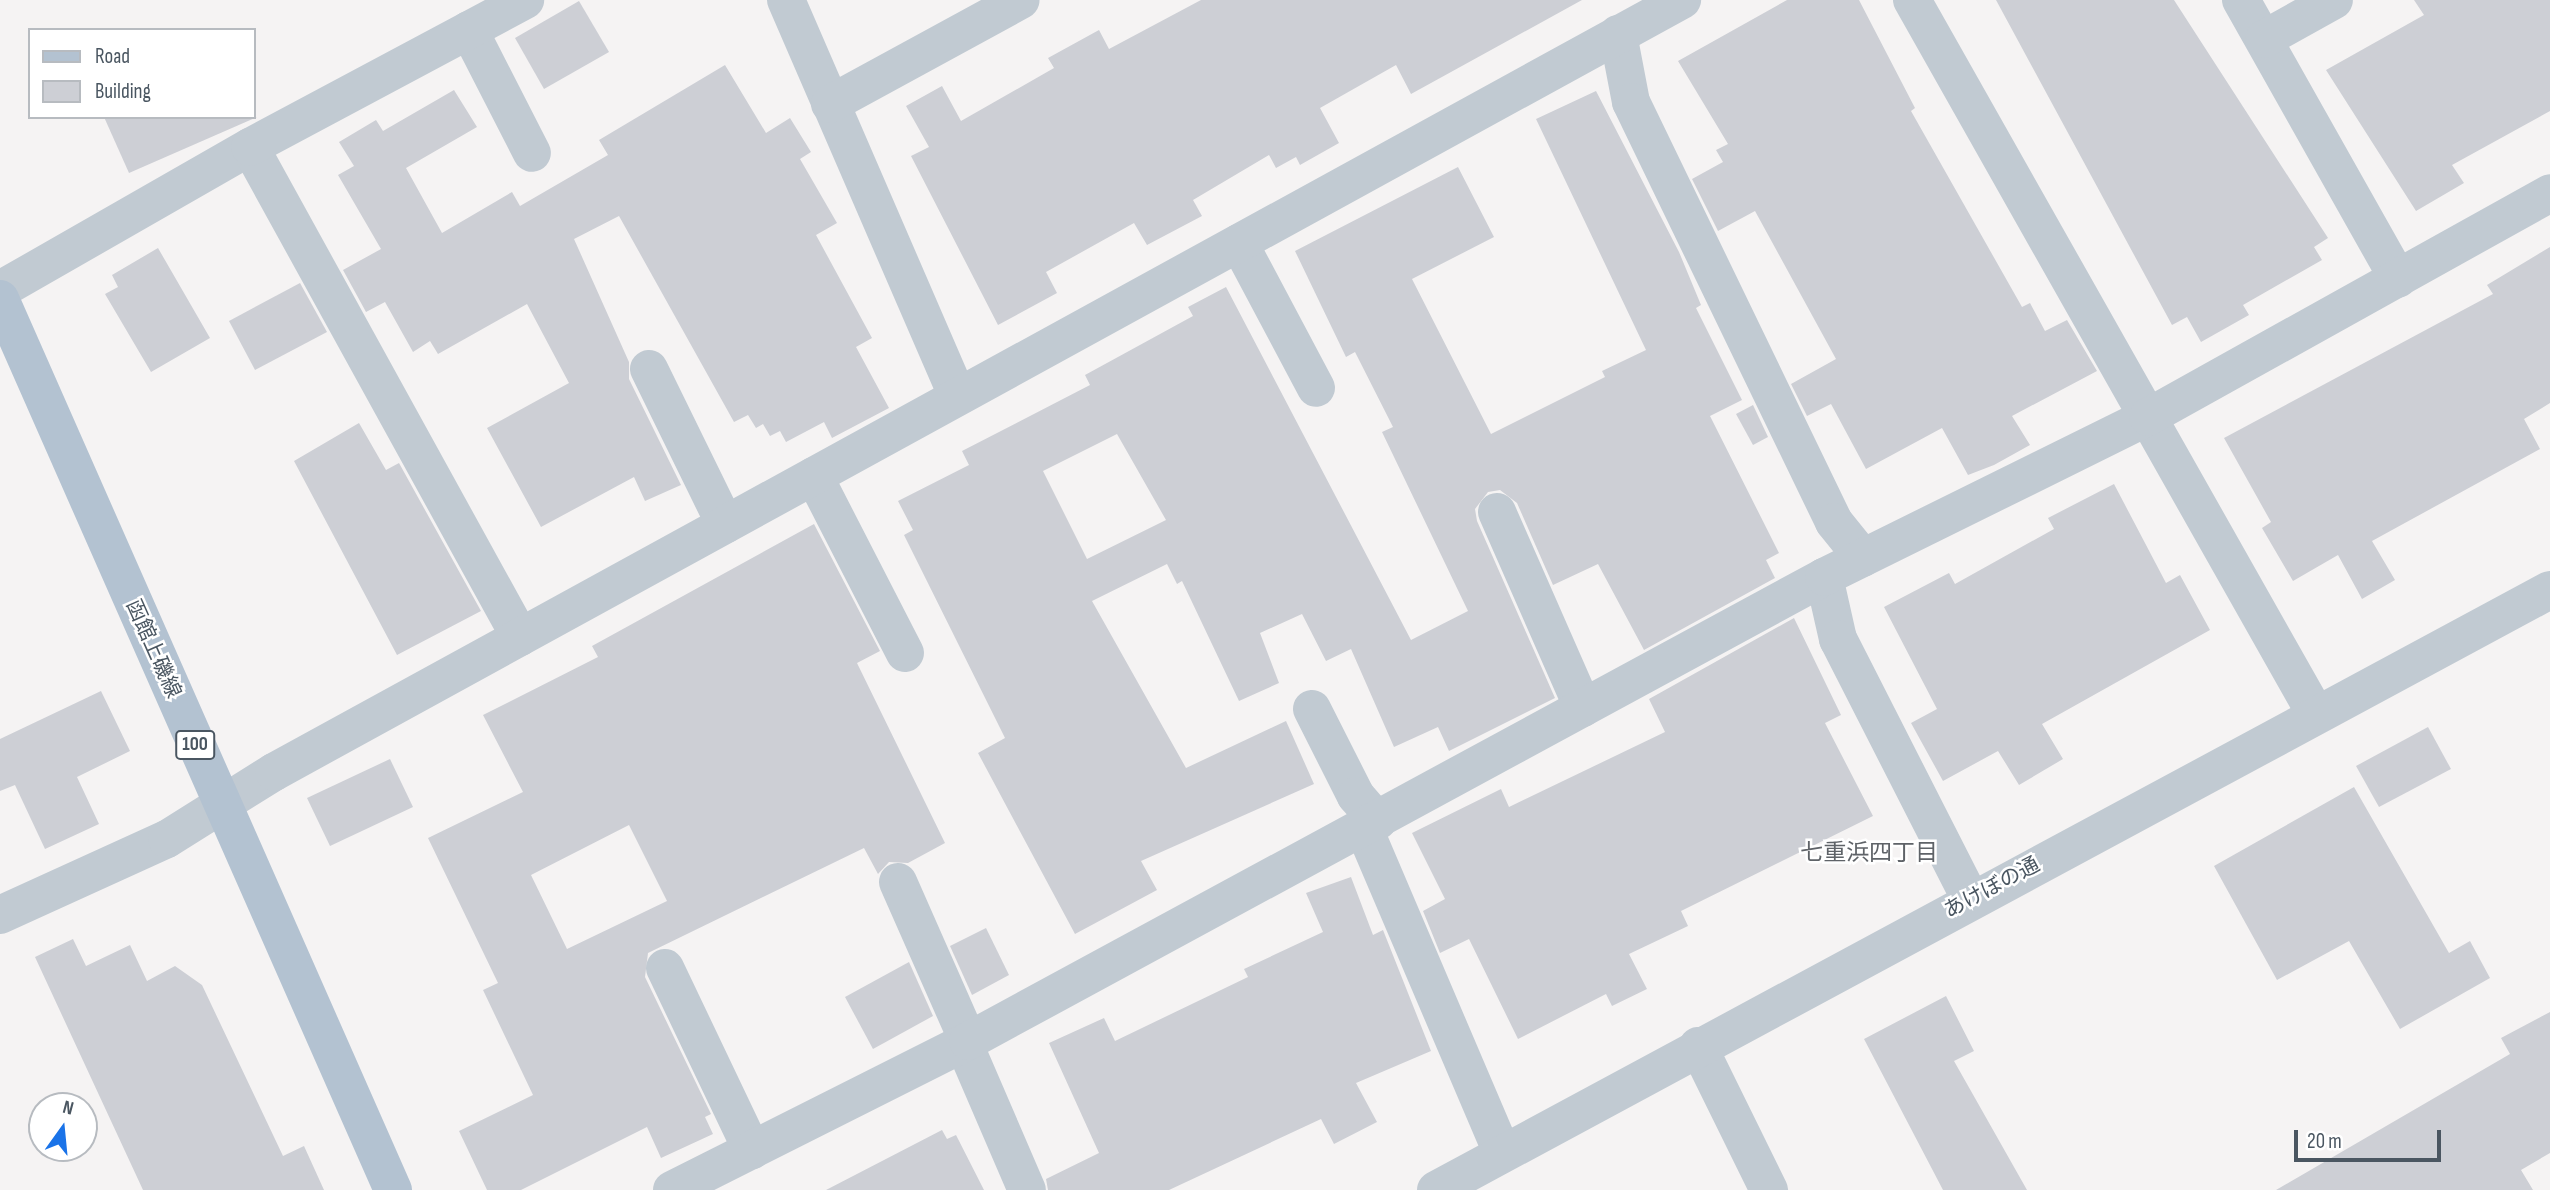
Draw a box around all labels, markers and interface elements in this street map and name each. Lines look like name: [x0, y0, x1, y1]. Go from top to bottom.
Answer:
legend: [28, 28, 256, 119]
text: Road: [95, 44, 130, 69]
text: Building: [95, 79, 151, 104]
street label: 函館上磯線: [120, 596, 186, 702]
road number: 100: [174, 730, 216, 760]
district label: 七重浜四丁目: [1800, 839, 1938, 867]
street label: あけぼの通: [1940, 852, 2044, 924]
north arrow: [28, 1092, 98, 1162]
text: N: [60, 1096, 76, 1121]
scale bar: [2298, 1116, 2445, 1160]
text: 20 m: [2307, 1129, 2342, 1154]

